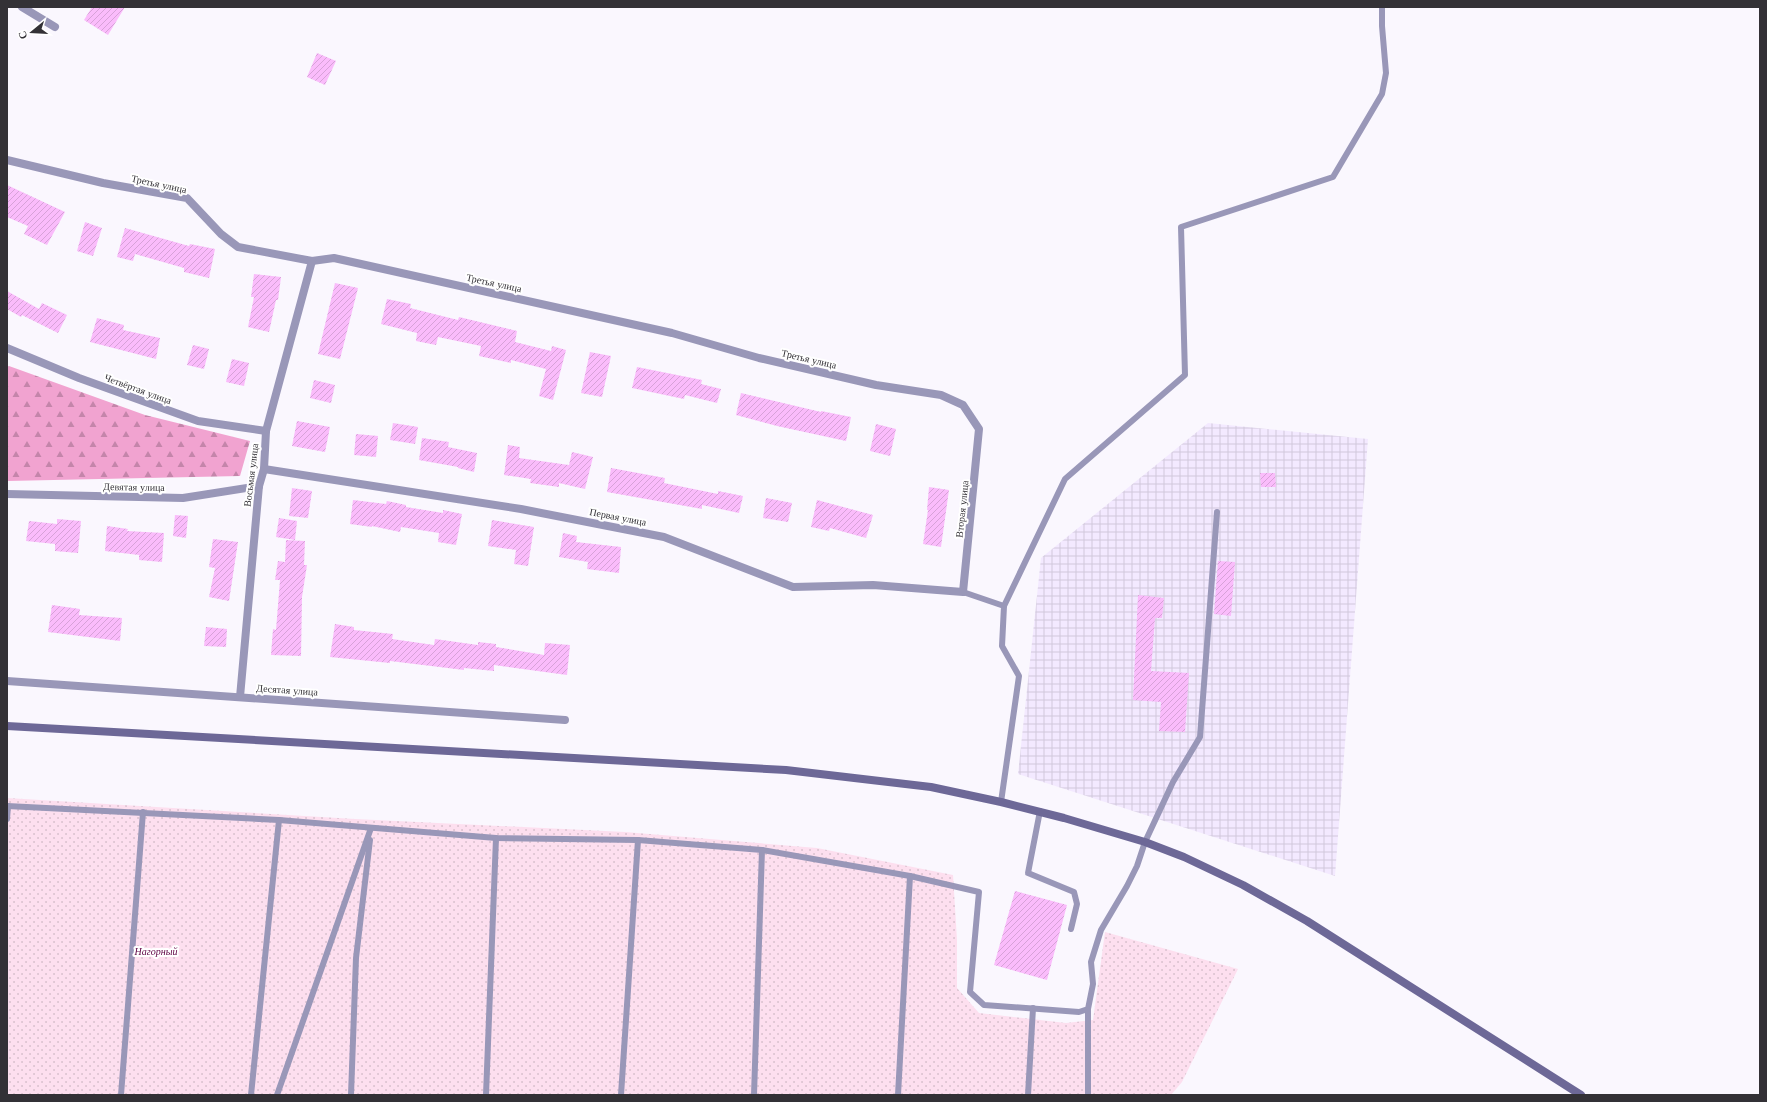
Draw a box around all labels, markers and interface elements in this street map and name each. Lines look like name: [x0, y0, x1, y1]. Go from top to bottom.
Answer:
north arrow: [12, 12, 52, 52]
text: С: [15, 29, 30, 41]
street label: Третья улица: [130, 172, 188, 196]
street label: Третья улица: [465, 271, 523, 295]
street label: Третья улица: [780, 346, 838, 372]
street label: Четвёртая улица: [103, 371, 174, 407]
street label: Восьмая улица: [241, 442, 261, 507]
street label: Вторая улица: [953, 479, 972, 538]
street label: Девятая улица: [103, 480, 165, 494]
street label: Первая улица: [588, 505, 648, 529]
street label: Десятая улица: [256, 681, 319, 699]
park label: Нагорный: [134, 945, 177, 958]

